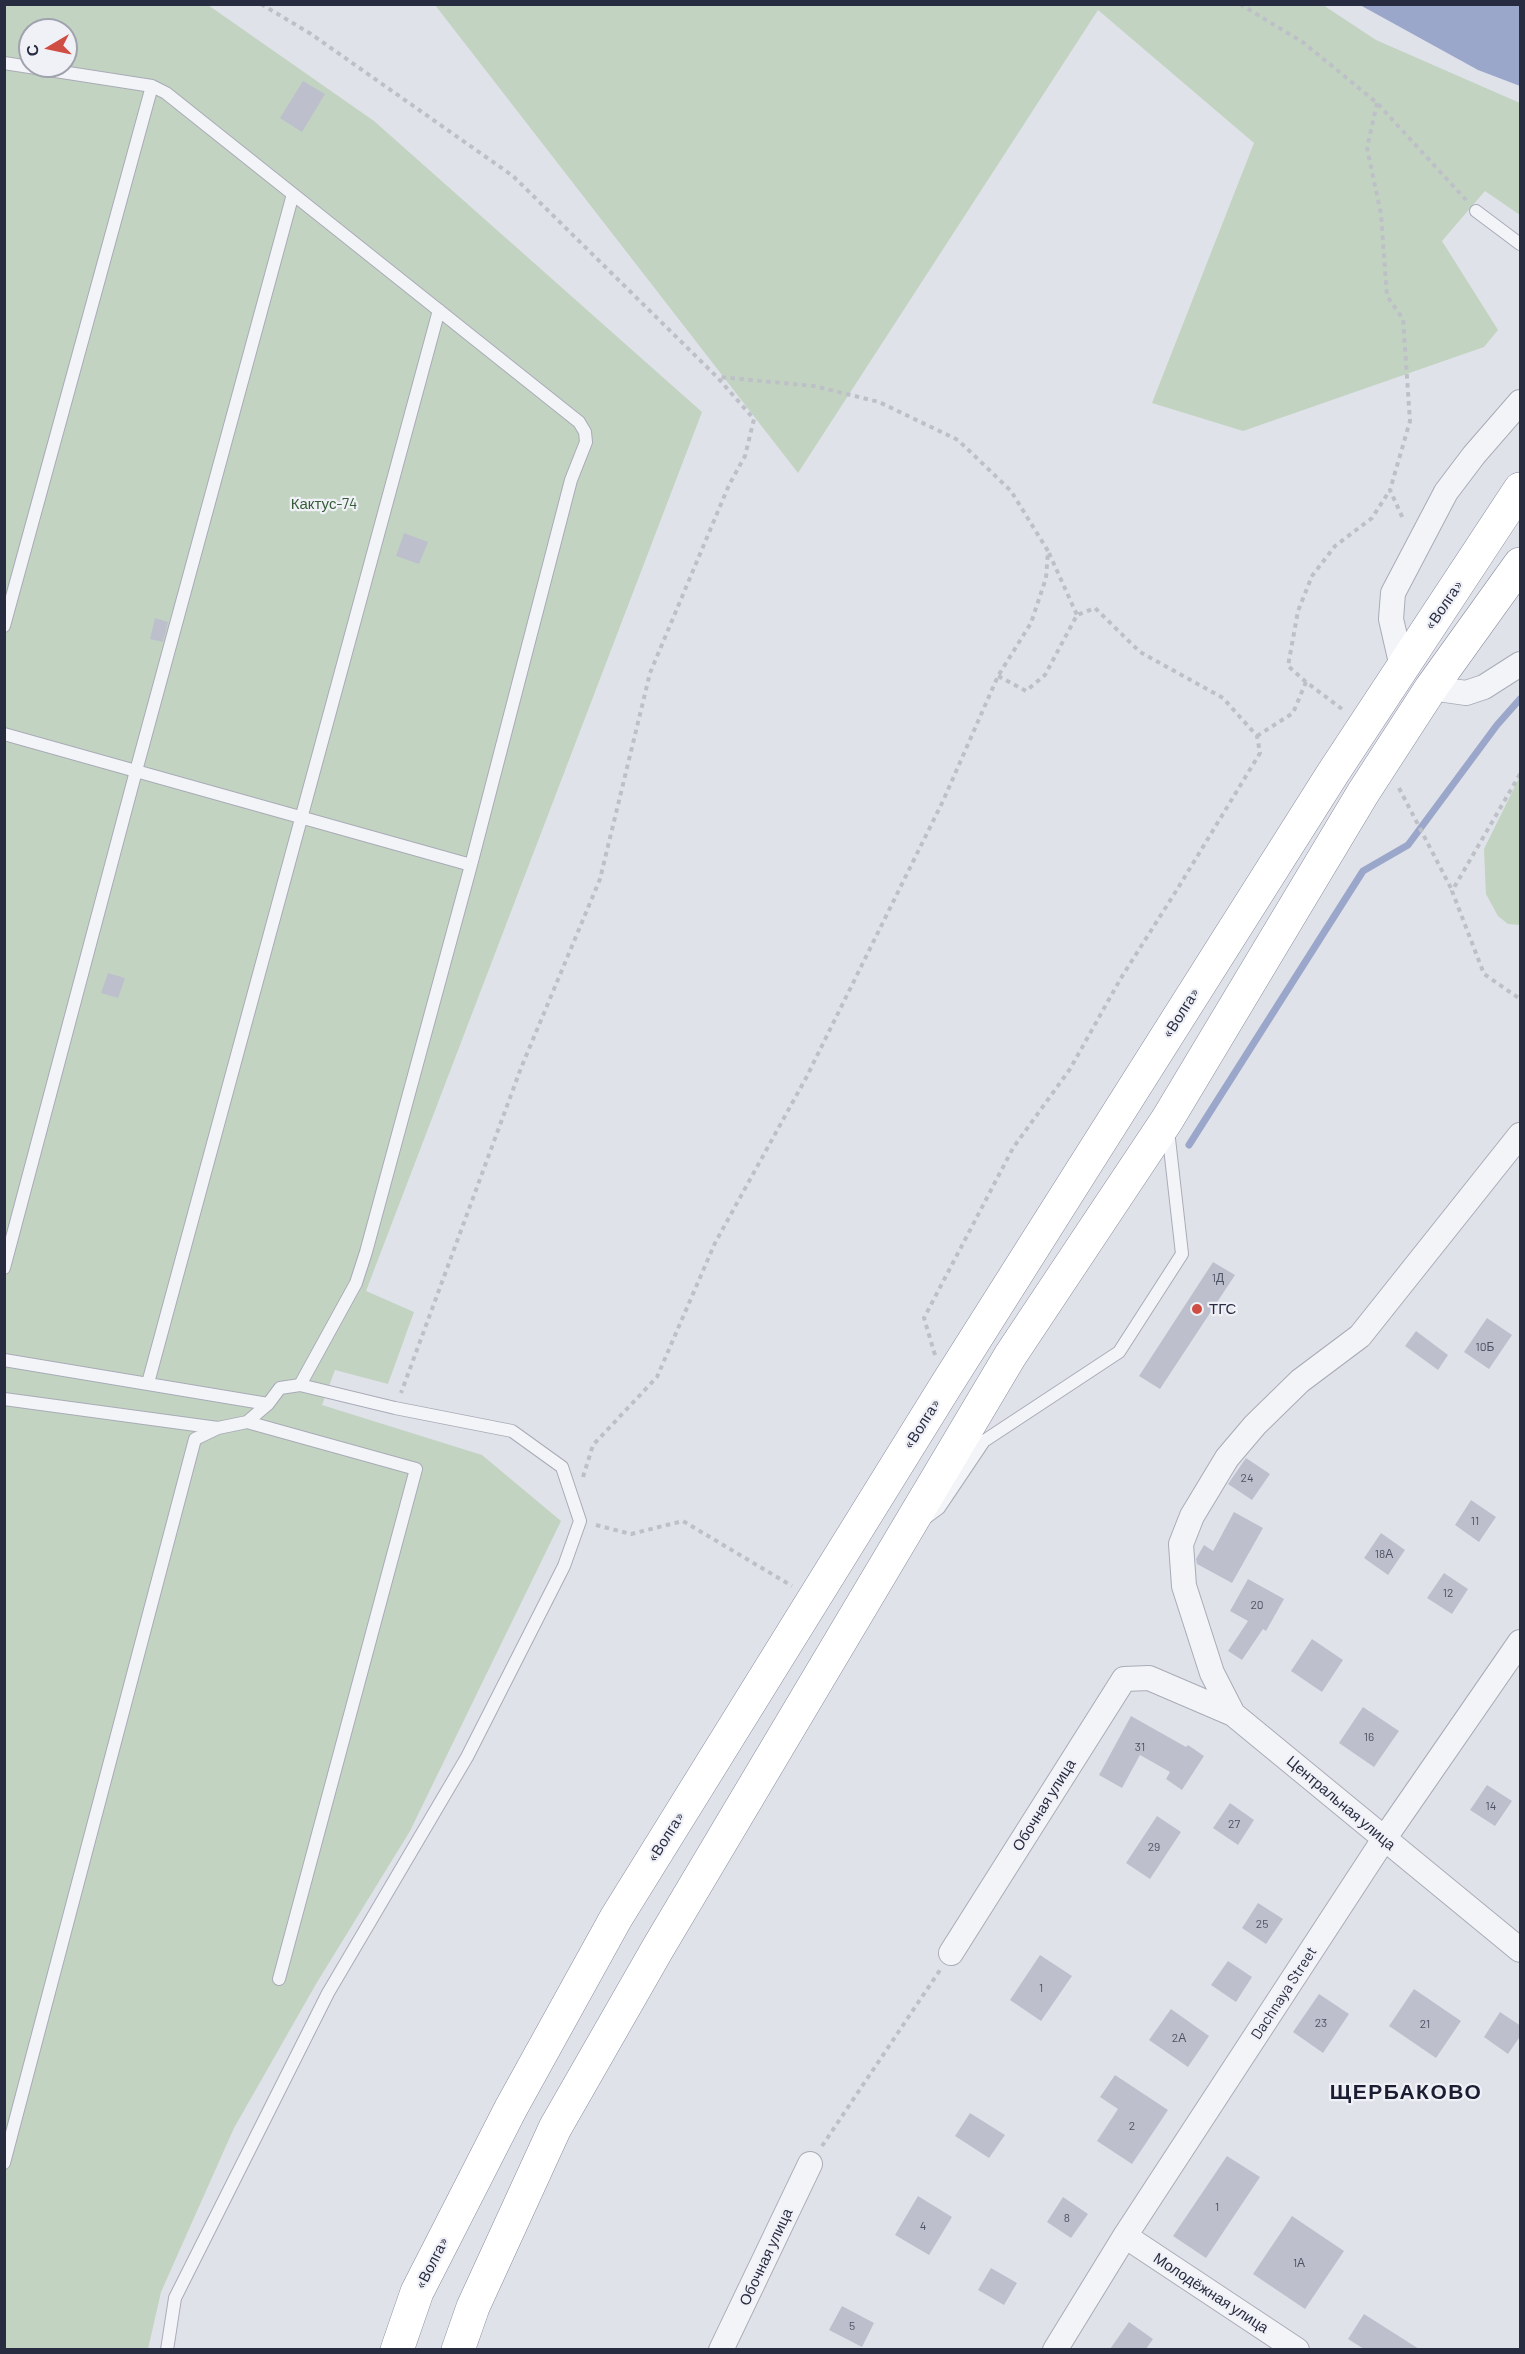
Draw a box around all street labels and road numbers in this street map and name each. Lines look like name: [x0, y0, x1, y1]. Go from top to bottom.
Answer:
street label: «Волга»: [1421, 577, 1467, 633]
street label: «Волга»: [1158, 984, 1204, 1042]
street label: «Волга»: [899, 1395, 945, 1453]
street label: Центральная улица: [1283, 1752, 1399, 1854]
street label: Обочная улица: [1009, 1756, 1079, 1854]
street label: «Волга»: [643, 1808, 689, 1866]
street label: Dachnaya Street: [1247, 1943, 1321, 2043]
street label: Обочная улица: [736, 2206, 796, 2308]
street label: «Волга»: [411, 2234, 453, 2292]
street label: Молодёжная улица: [1150, 2249, 1272, 2337]

